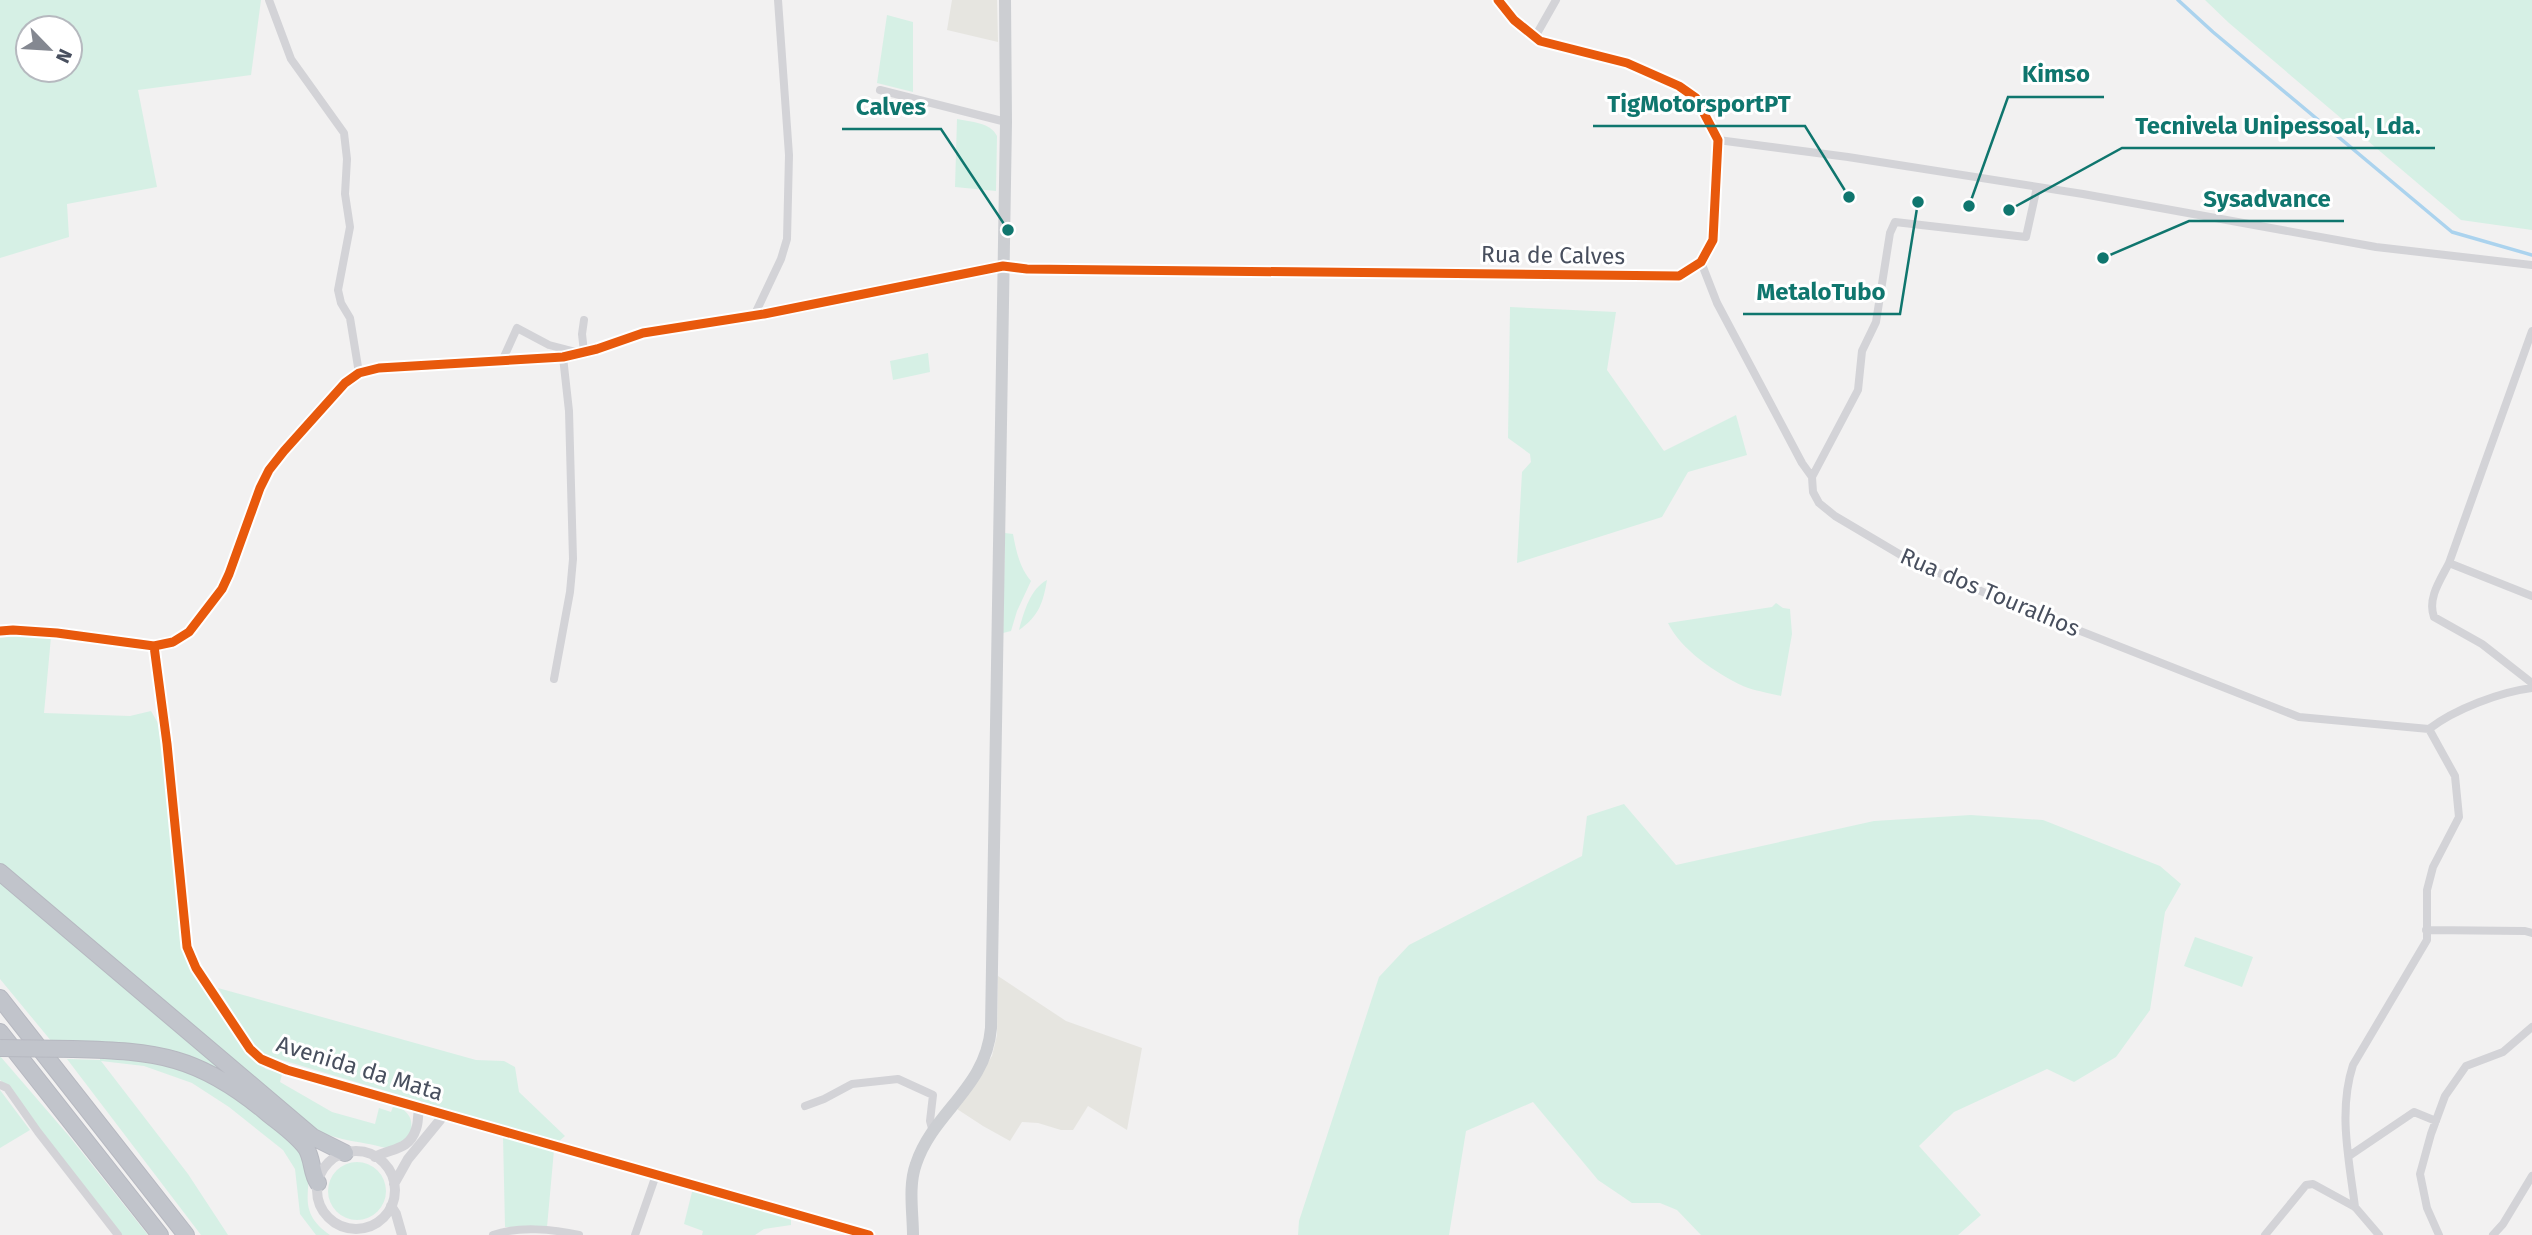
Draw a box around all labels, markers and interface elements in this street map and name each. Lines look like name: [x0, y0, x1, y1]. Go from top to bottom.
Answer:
north arrow: [14, 14, 84, 84]
text: N: [51, 45, 77, 67]
callout: Kimso: [2008, 52, 2104, 97]
text: Kimso: [2022, 60, 2090, 88]
callout: TigMotorsportPT: [1593, 81, 1805, 126]
callout: Calves: [842, 84, 941, 129]
text: TigMotorsportPT: [1607, 90, 1791, 118]
text: Calves: [856, 93, 927, 121]
callout: Tecnivela Unipessoal, Lda.: [2122, 103, 2435, 148]
text: Tecnivela Unipessoal, Lda.: [2135, 112, 2421, 140]
callout: Sysadvance: [2189, 176, 2344, 221]
text: Sysadvance: [2203, 185, 2331, 213]
street label: Rua de Calves: [1481, 240, 1625, 270]
callout: MetaloTubo: [1743, 269, 1900, 314]
text: MetaloTubo: [1756, 278, 1886, 306]
street label: Rua dos Touralhos: [1896, 542, 2084, 642]
street label: Avenida da Mata: [273, 1029, 447, 1107]

